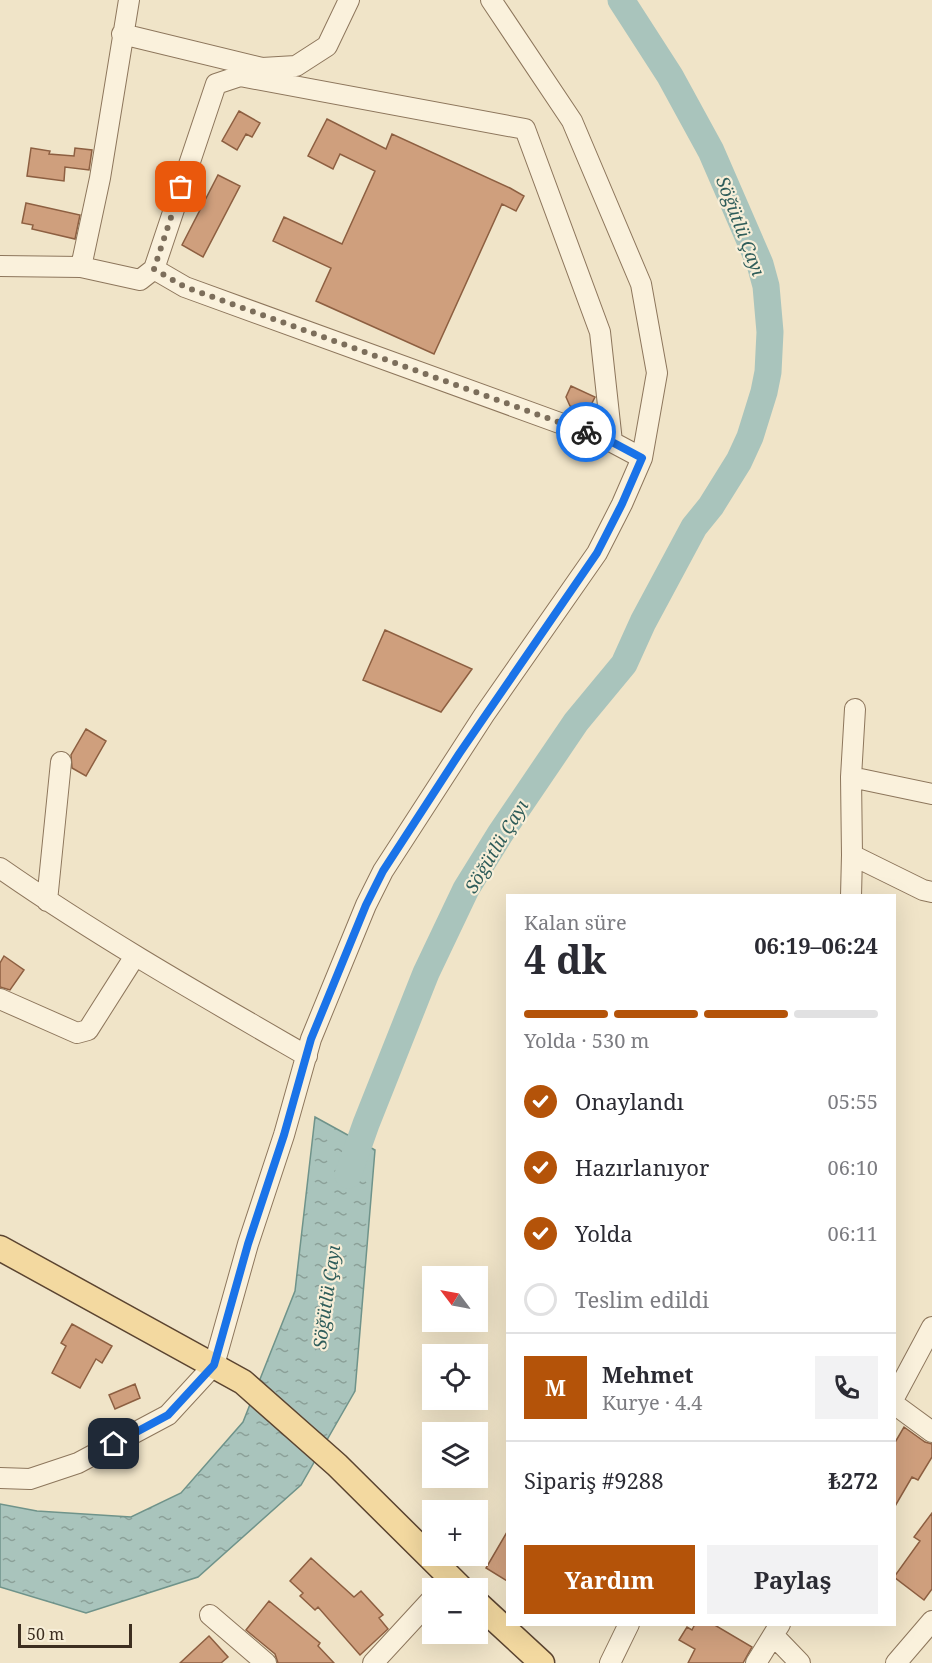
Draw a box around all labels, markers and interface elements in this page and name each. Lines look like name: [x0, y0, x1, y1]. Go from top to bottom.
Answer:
pin: [155, 161, 206, 212]
icon: bag: [164, 170, 197, 203]
water label: Söğütlü Çayı: [711, 173, 771, 280]
courier: [556, 402, 616, 462]
icon: bike: [570, 416, 603, 449]
water label: Söğütlü Çayı: [459, 794, 534, 897]
text: Kalan süre: [524, 909, 627, 936]
text: 06:19–06:24: [754, 930, 878, 960]
text: 4 dk: [524, 932, 606, 985]
text: Yolda · 530 m: [524, 1027, 649, 1054]
icon: check: [524, 1085, 557, 1118]
text: Onaylandı: [575, 1086, 684, 1116]
text: 05:55: [828, 1088, 878, 1115]
icon: check: [524, 1151, 557, 1184]
text: Hazırlanıyor: [575, 1152, 709, 1182]
text: 06:10: [828, 1154, 878, 1181]
icon: check: [524, 1217, 557, 1250]
text: Yolda: [575, 1218, 633, 1248]
text: 06:11: [828, 1220, 878, 1247]
water label: Söğütlü Çayı: [307, 1243, 345, 1351]
north arrow: [422, 1266, 488, 1332]
map controls: [422, 1266, 488, 1644]
text: Teslim edildi: [575, 1284, 709, 1314]
button: locate: [422, 1344, 488, 1410]
button: phone: [815, 1356, 878, 1419]
text: Mehmet: [602, 1359, 693, 1389]
text: M: [545, 1372, 566, 1402]
text: Kurye · 4.4: [602, 1389, 702, 1416]
pin: [88, 1418, 139, 1469]
button: layers: [422, 1422, 488, 1488]
icon: home: [97, 1427, 130, 1460]
text: Sipariş #9288: [524, 1465, 663, 1495]
text: ₺272: [828, 1465, 878, 1495]
button: +: [422, 1500, 488, 1566]
button: Yardım: [524, 1545, 695, 1614]
button: Paylaş: [707, 1545, 878, 1614]
button: −: [422, 1578, 488, 1644]
scale bar: [18, 1621, 132, 1648]
text: 50 m: [27, 1623, 64, 1645]

